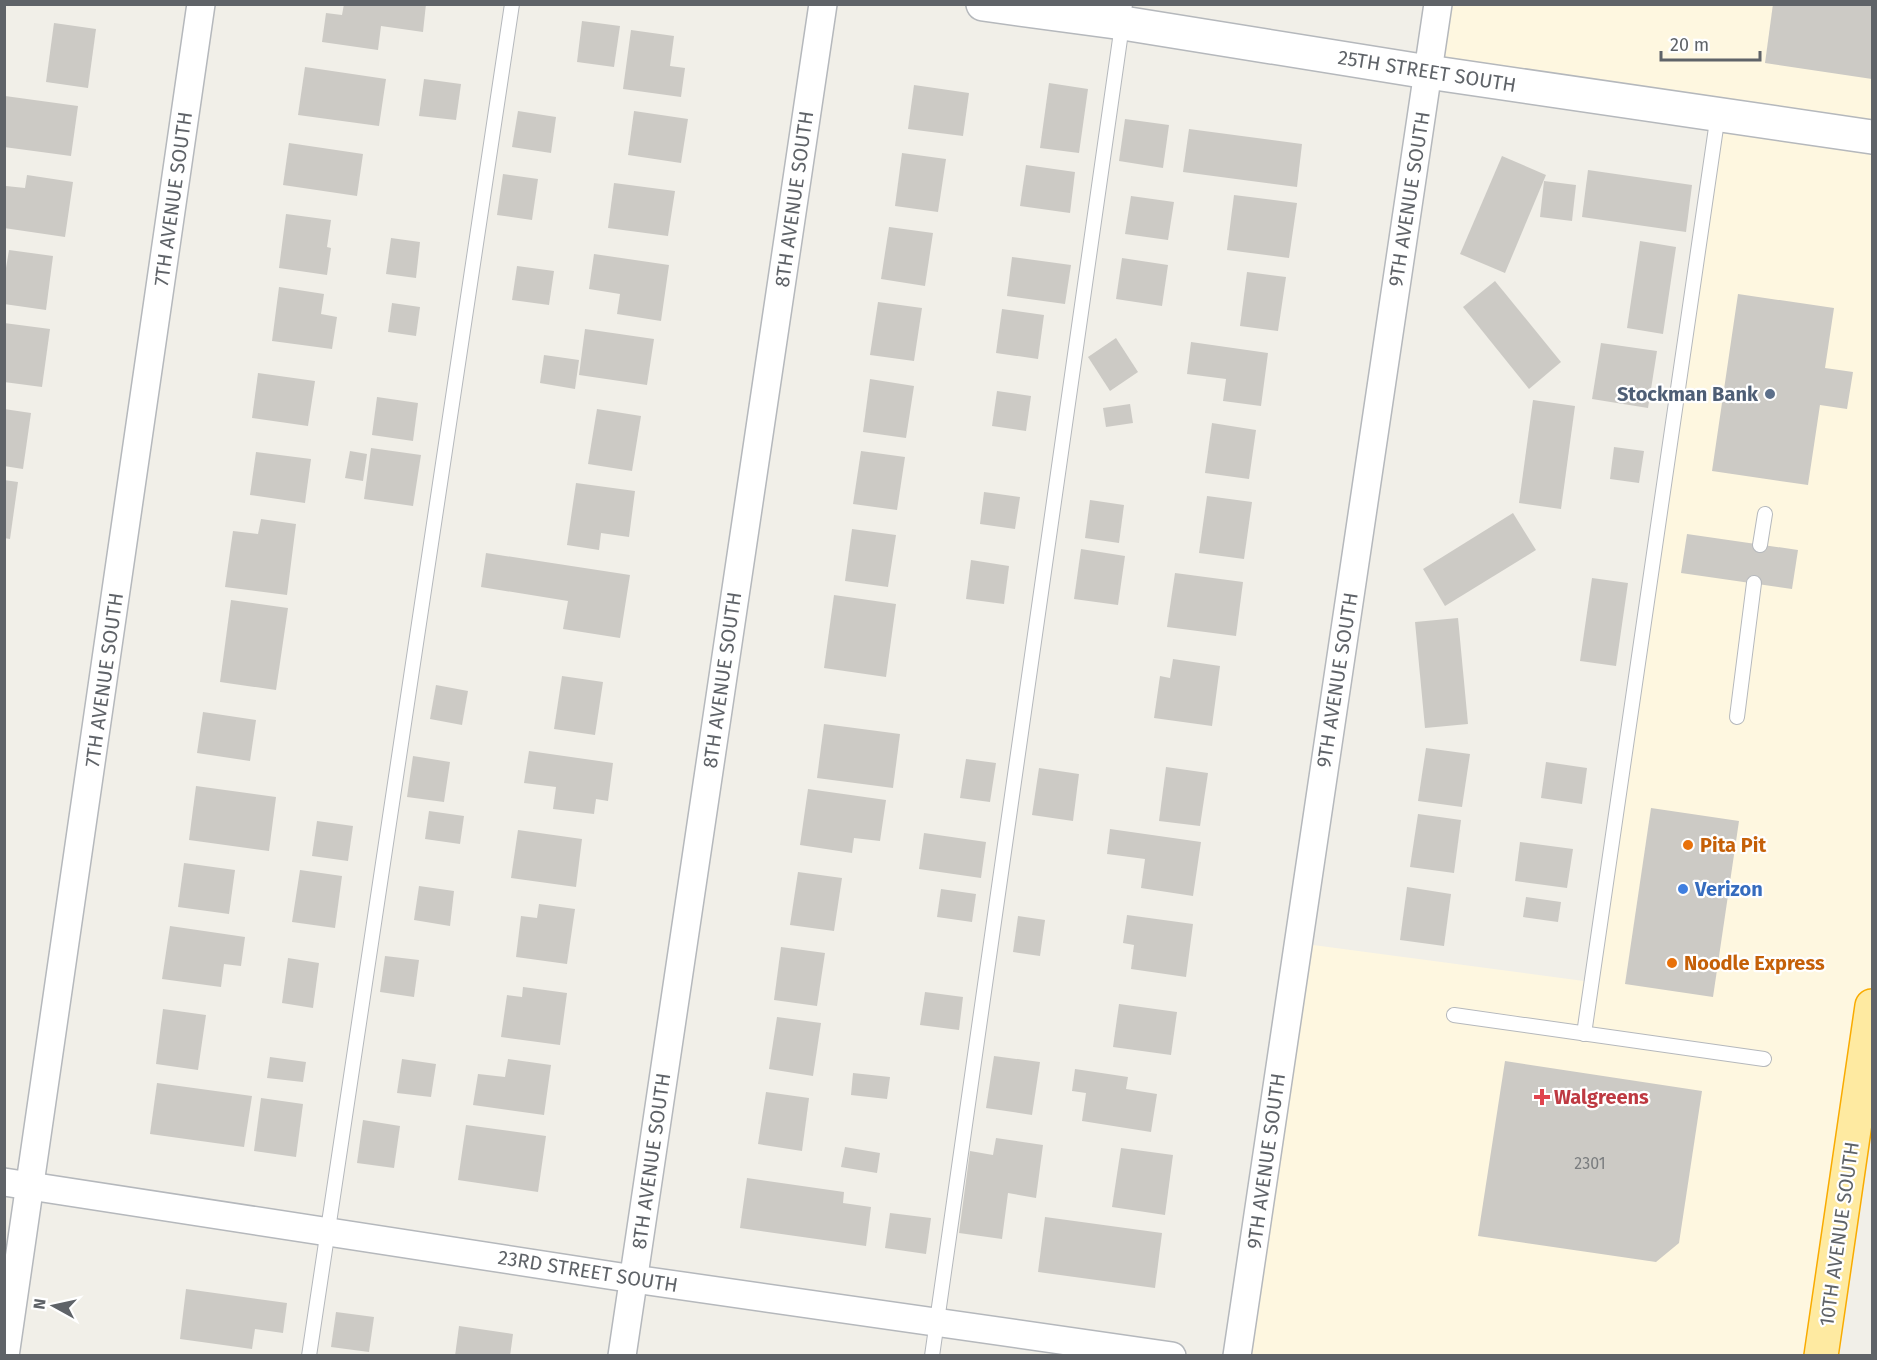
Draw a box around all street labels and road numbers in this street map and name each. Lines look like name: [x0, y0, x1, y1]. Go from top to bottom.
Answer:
street label: 25TH STREET SOUTH: [1336, 45, 1518, 97]
street label: 8TH AVENUE SOUTH: [770, 109, 818, 289]
street label: 7TH AVENUE SOUTH: [149, 110, 197, 288]
street label: 9TH AVENUE SOUTH: [1383, 110, 1435, 288]
street label: 8TH AVENUE SOUTH: [698, 590, 746, 770]
street label: 7TH AVENUE SOUTH: [80, 591, 128, 769]
street label: 9TH AVENUE SOUTH: [1311, 591, 1363, 769]
street label: 8TH AVENUE SOUTH: [627, 1071, 675, 1251]
street label: 9TH AVENUE SOUTH: [1242, 1072, 1290, 1250]
street label: 10TH AVENUE SOUTH: [1814, 1140, 1864, 1328]
street label: 23RD STREET SOUTH: [496, 1245, 680, 1297]

